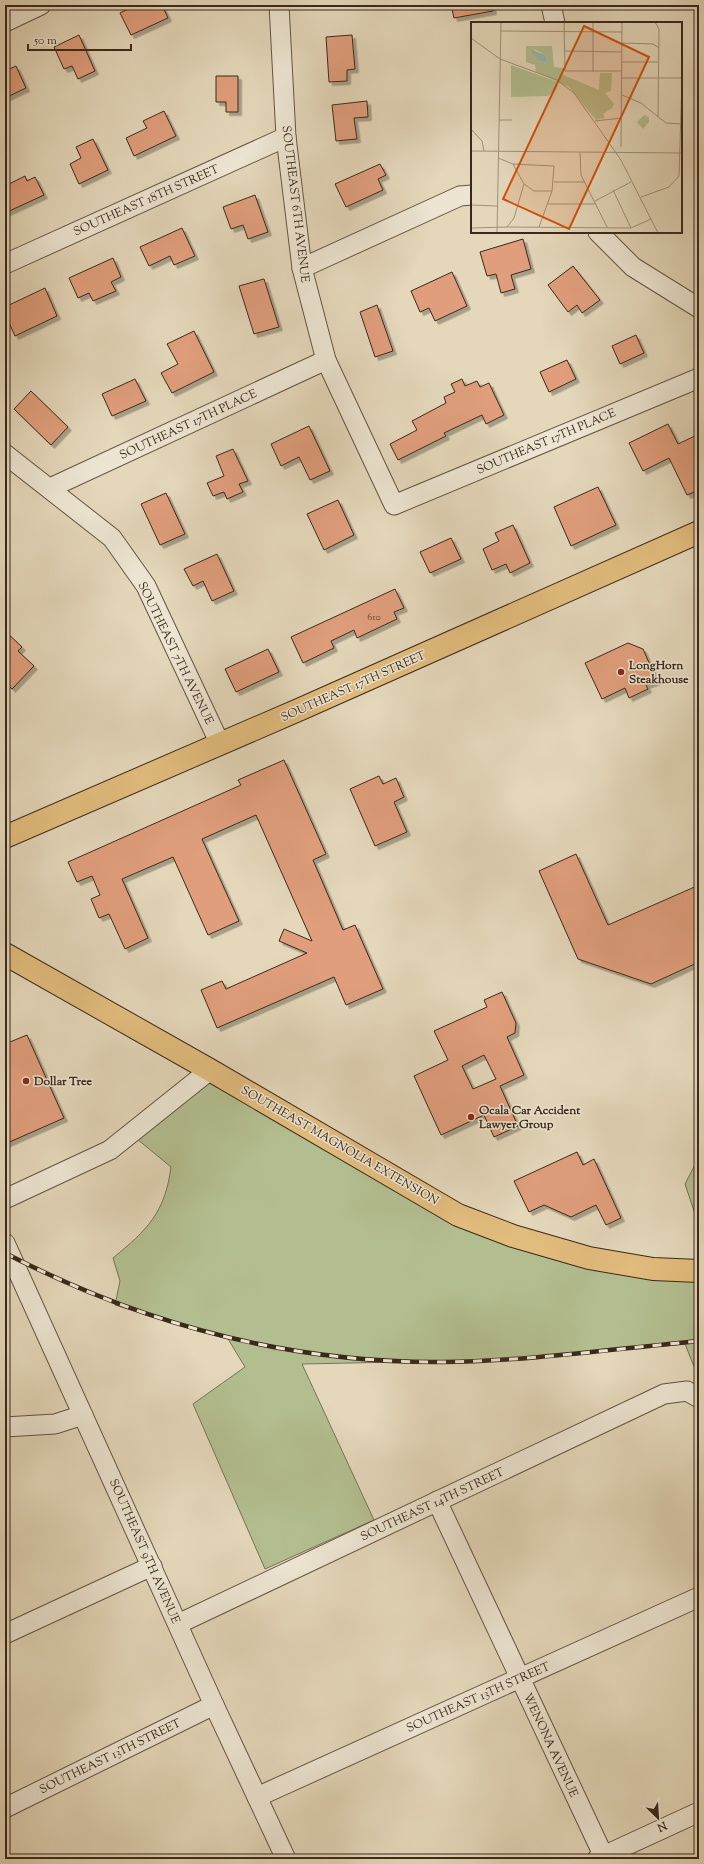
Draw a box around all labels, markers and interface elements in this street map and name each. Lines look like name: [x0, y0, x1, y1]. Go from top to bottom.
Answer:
inset map: [471, 22, 682, 233]
scale bar: [28, 26, 131, 52]
text: 50 m: [33, 32, 57, 50]
street label: SOUTHEAST 6TH AVENUE: [276, 125, 314, 284]
street label: SOUTHEAST 18TH STREET: [71, 160, 223, 241]
street label: SOUTHEAST 17TH PLACE: [117, 385, 261, 465]
street label: SOUTHEAST 17TH PLACE: [474, 404, 619, 479]
street label: SOUTHEAST 7TH AVENUE: [133, 579, 218, 729]
house number: 610: [367, 610, 381, 625]
street label: SOUTHEAST 17TH STREET: [278, 647, 429, 727]
place label: LongHorn Steakhouse: [628, 657, 689, 689]
marker: LongHorn Steakhouse: [616, 667, 626, 677]
place label: Dollar Tree: [33, 1073, 93, 1091]
marker: Dollar Tree: [21, 1076, 31, 1086]
street label: SOUTHEAST MAGNOLIA EXTENSION: [237, 1082, 442, 1210]
place label: Ocala Car Accident Lawyer Group: [478, 1102, 581, 1134]
marker: Ocala Car Accident Lawyer Group: [466, 1112, 476, 1122]
street label: SOUTHEAST 14TH STREET: [358, 1463, 508, 1546]
street label: SOUTHEAST 9TH AVENUE: [104, 1476, 185, 1627]
street label: SOUTHEAST 13TH STREET: [404, 1658, 554, 1738]
street label: WENONA AVENUE: [518, 1690, 583, 1801]
street label: SOUTHEAST 13TH STREET: [37, 1714, 185, 1799]
north arrow: [638, 1798, 678, 1838]
text: N: [654, 1817, 670, 1835]

